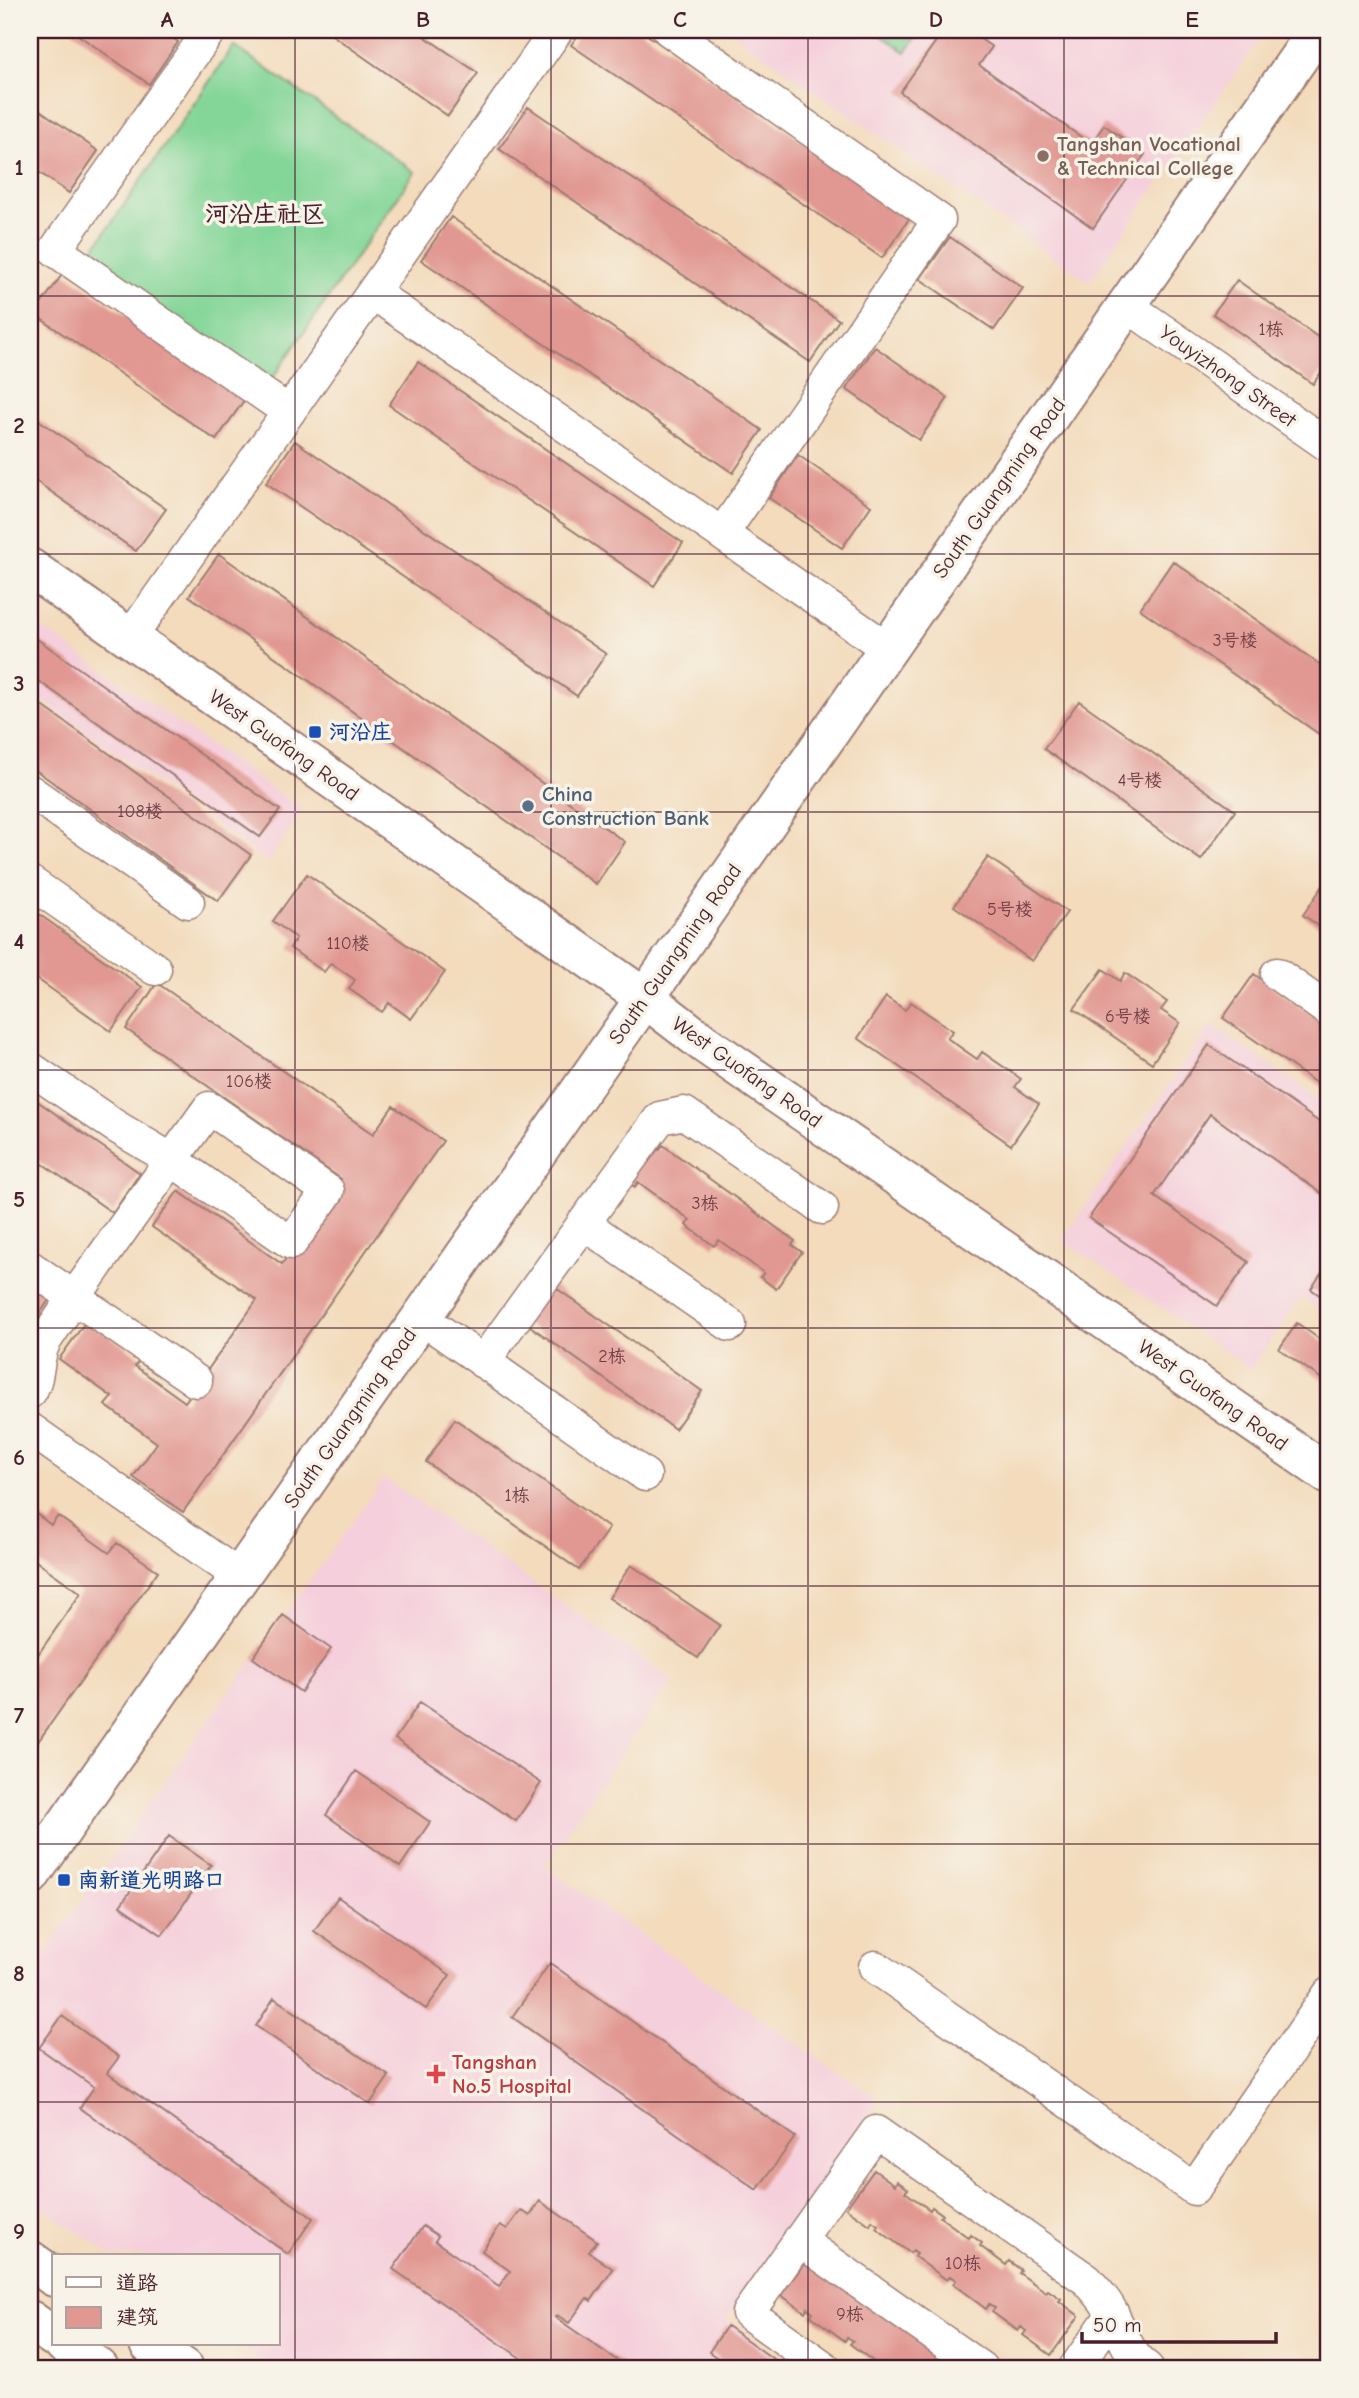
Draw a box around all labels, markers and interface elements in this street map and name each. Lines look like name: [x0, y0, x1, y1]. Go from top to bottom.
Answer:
text: A: [161, 6, 174, 33]
text: B: [416, 6, 430, 33]
text: C: [673, 6, 687, 33]
text: D: [929, 6, 943, 33]
text: E: [1185, 6, 1199, 33]
place label: Tangshan Vocational & Technical College: [1057, 132, 1241, 180]
marker: Tangshan Vocational & Technical College: [1035, 148, 1051, 164]
text: 1: [14, 154, 24, 181]
district label: 河沿庄社区: [205, 200, 325, 228]
house number: 1栋: [1258, 319, 1284, 340]
street label: Youyizhong Street: [1155, 320, 1302, 433]
street label: South Guangming Road: [928, 393, 1070, 583]
text: 2: [13, 412, 25, 439]
house number: 3号楼: [1212, 630, 1258, 651]
text: 3: [13, 670, 25, 697]
street label: West Guofang Road: [205, 684, 363, 806]
place label: 河沿庄: [329, 720, 392, 744]
marker: 河沿庄: [307, 724, 323, 740]
house number: 4号楼: [1118, 770, 1162, 791]
place label: China Construction Bank: [542, 782, 710, 830]
marker: China Construction Bank: [520, 798, 536, 814]
house number: 108楼: [117, 801, 163, 822]
street label: South Guangming Road: [604, 859, 746, 1049]
house number: 5号楼: [987, 899, 1033, 920]
text: 4: [14, 928, 25, 955]
house number: 110楼: [326, 933, 370, 954]
house number: 6号楼: [1105, 1006, 1151, 1027]
street label: West Guofang Road: [668, 1011, 826, 1133]
house number: 106楼: [226, 1071, 272, 1092]
text: 5: [13, 1186, 25, 1213]
house number: 3栋: [691, 1193, 719, 1214]
street label: South Guangming Road: [279, 1323, 421, 1513]
street label: West Guofang Road: [1134, 1334, 1292, 1456]
house number: 2栋: [598, 1346, 626, 1367]
text: 6: [13, 1444, 25, 1471]
house number: 1栋: [504, 1485, 530, 1506]
text: 7: [14, 1702, 25, 1729]
place label: 南新道光明路口: [78, 1868, 225, 1892]
marker: 南新道光明路口: [56, 1872, 72, 1888]
text: 8: [13, 1960, 25, 1987]
place label: Tangshan No.5 Hospital: [452, 2050, 572, 2098]
marker: Tangshan No.5 Hospital: [426, 2064, 446, 2084]
text: 9: [13, 2218, 25, 2245]
house number: 10栋: [945, 2253, 981, 2274]
legend: [52, 2254, 280, 2346]
text: 道路: [116, 2271, 158, 2295]
scale bar: [1082, 2300, 1277, 2344]
house number: 9栋: [836, 2304, 864, 2325]
text: 建筑: [116, 2305, 158, 2329]
text: 50 m: [1093, 2313, 1142, 2337]

